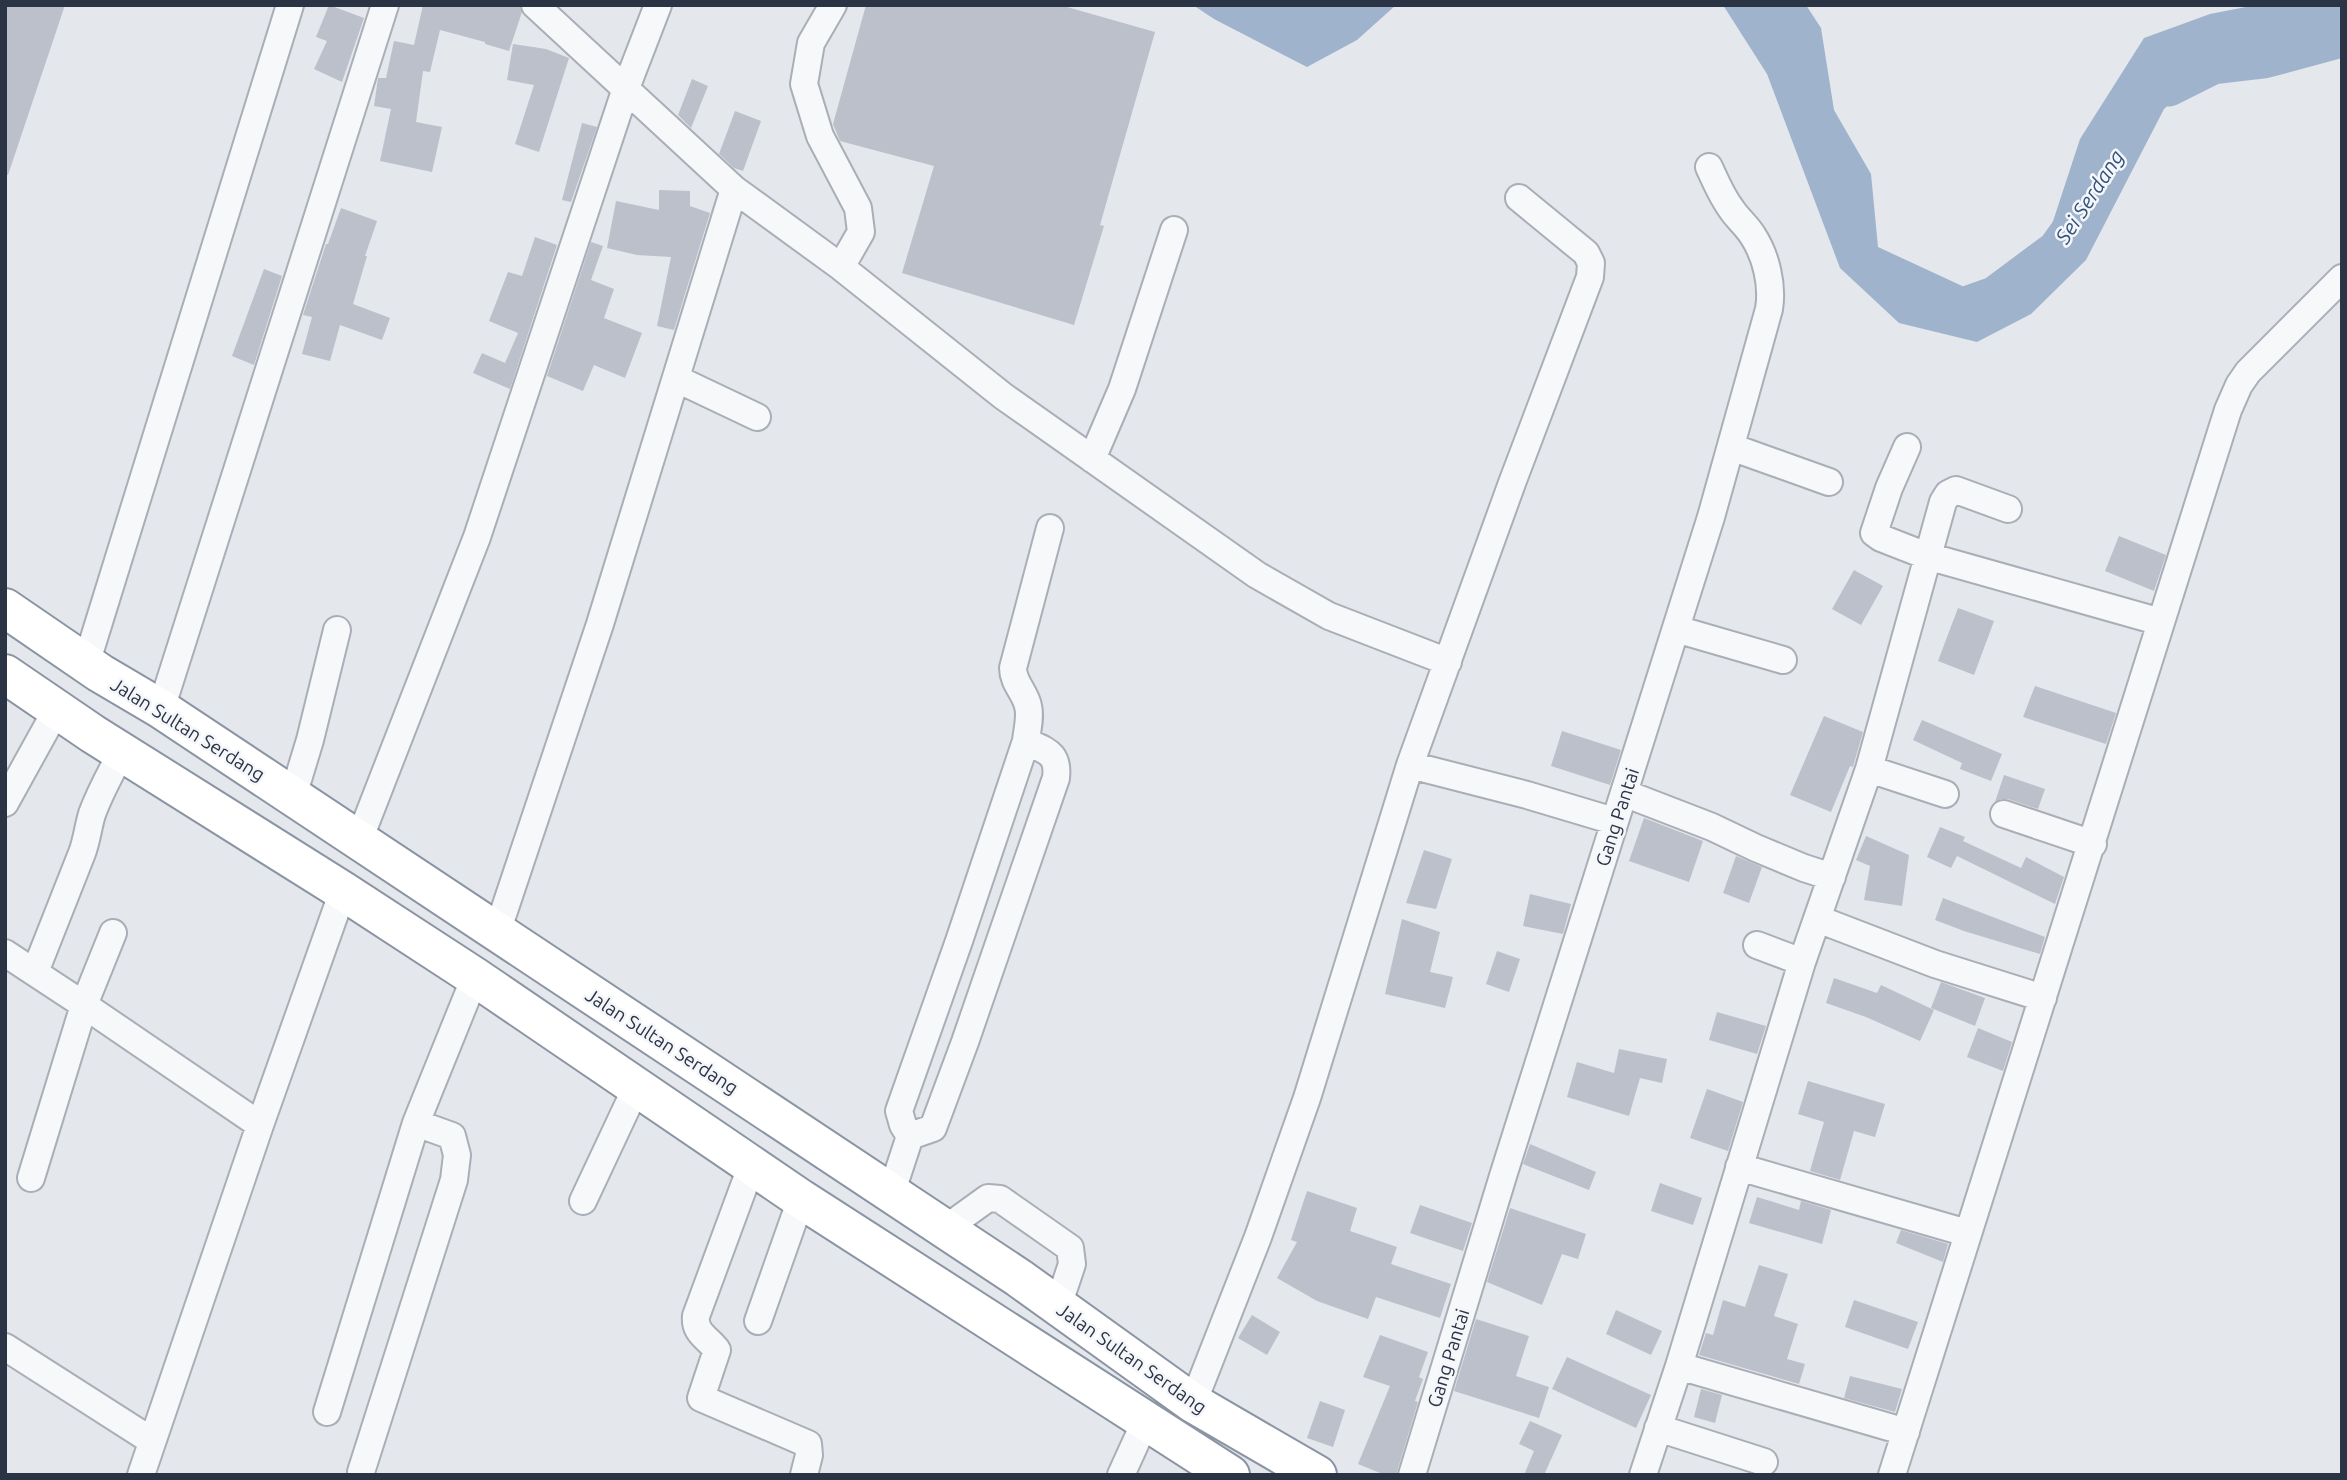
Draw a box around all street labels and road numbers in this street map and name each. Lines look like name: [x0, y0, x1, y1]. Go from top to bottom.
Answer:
street label: Jalan Sultan Serdang: [107, 673, 269, 785]
street label: Gang Pantai: [1591, 765, 1643, 869]
street label: Jalan Sultan Serdang: [582, 983, 742, 1099]
street label: Jalan Sultan Serdang: [1053, 1298, 1211, 1418]
street label: Gang Pantai: [1423, 1306, 1473, 1410]

